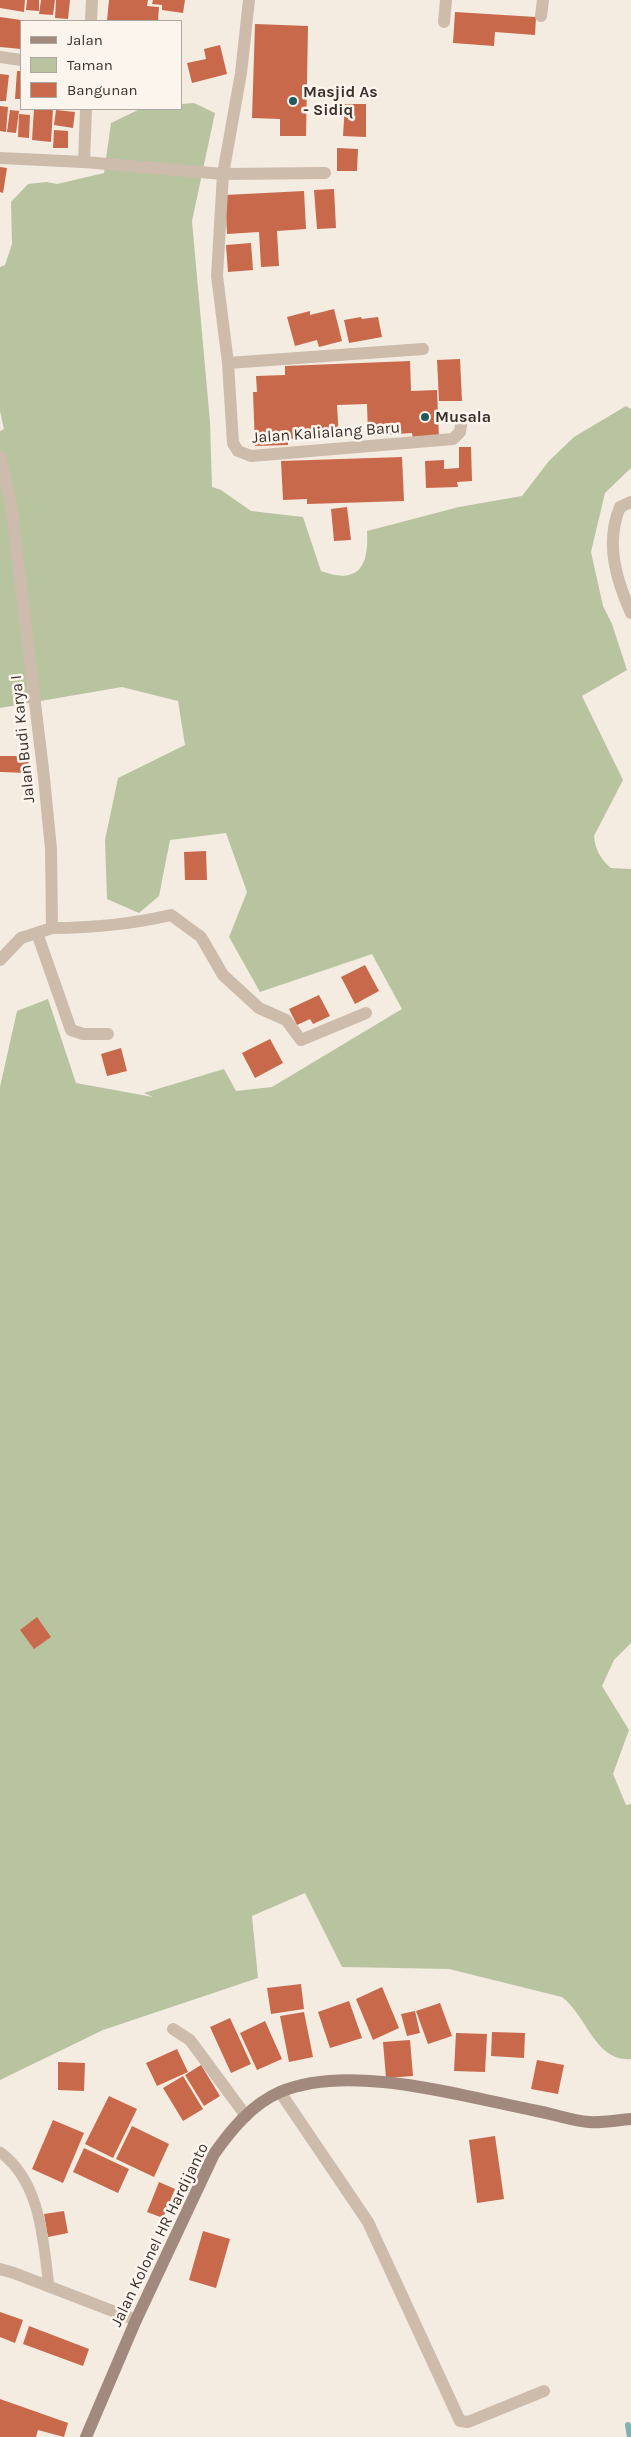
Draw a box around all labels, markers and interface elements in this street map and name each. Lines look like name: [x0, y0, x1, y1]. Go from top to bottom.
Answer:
legend: [20, 20, 182, 110]
text: Jalan: [67, 31, 103, 49]
text: Taman: [67, 56, 113, 74]
text: Bangunan: [67, 81, 138, 99]
place label: Masjid As - Sidiq: [303, 82, 378, 120]
marker: Masjid As - Sidiq: [287, 95, 299, 107]
place label: Musala: [435, 407, 491, 427]
marker: Musala: [419, 411, 431, 423]
street label: Jalan Kalialang Baru: [251, 418, 401, 448]
street label: Jalan Budi Karya I: [7, 674, 39, 804]
street label: Jalan Kolonel HR Hardijanto: [107, 2140, 213, 2330]

